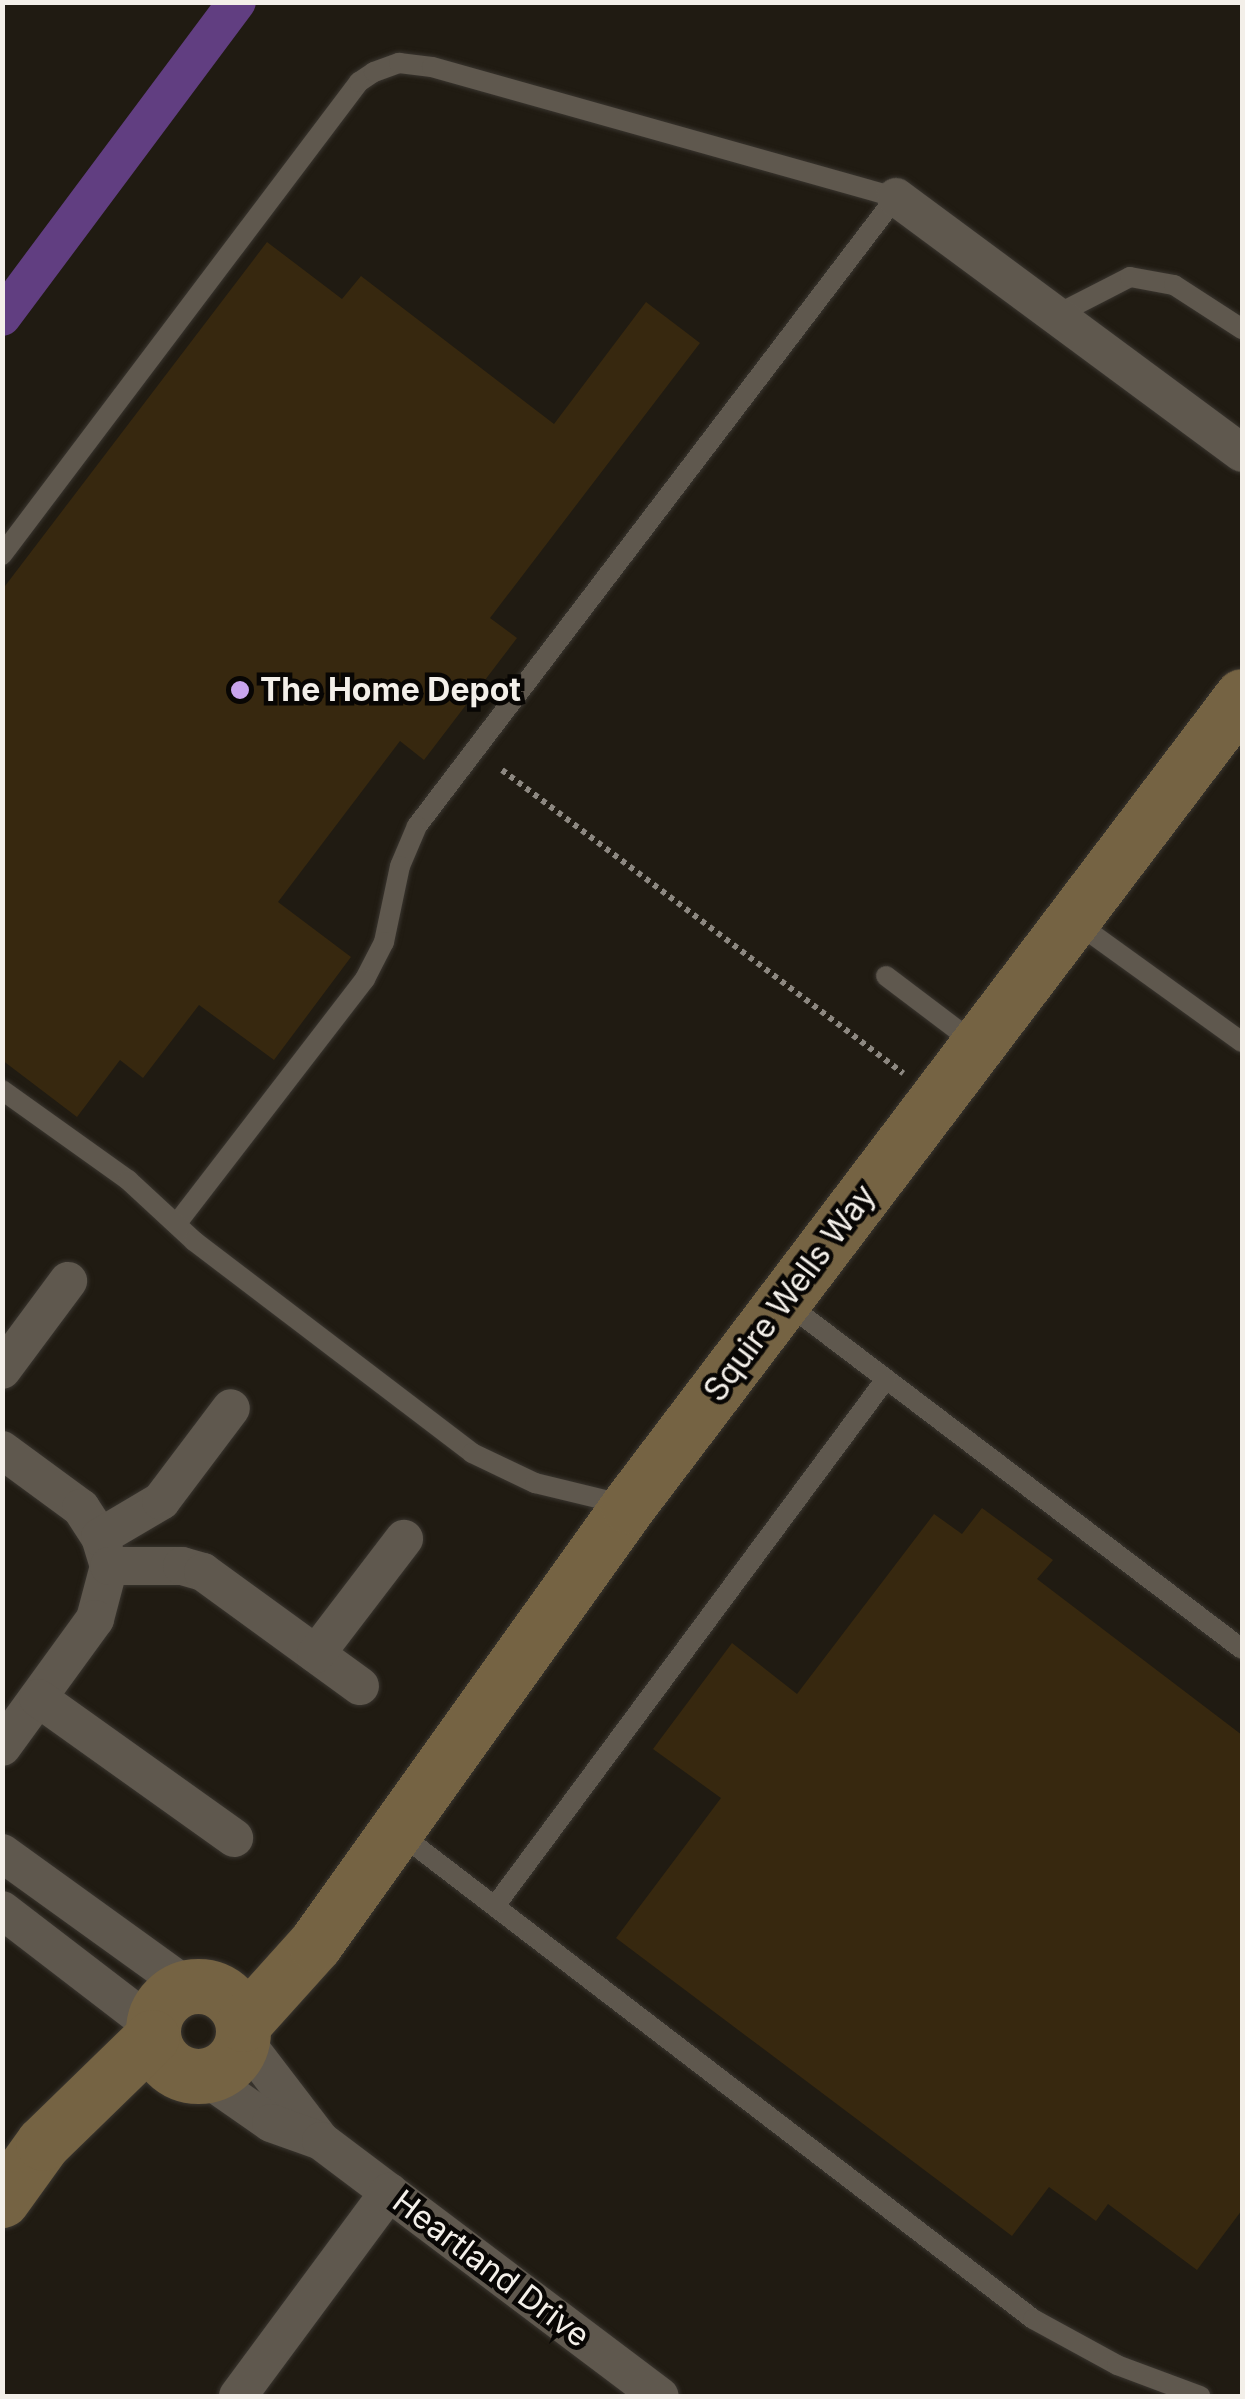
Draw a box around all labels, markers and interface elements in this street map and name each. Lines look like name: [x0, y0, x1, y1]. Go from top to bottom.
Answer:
place label: The Home Depot: [260, 671, 521, 709]
marker: The Home Depot: [229, 679, 251, 701]
street label: Squire Wells Way: [696, 1177, 884, 1409]
street label: Heartland Drive: [385, 2183, 597, 2355]

